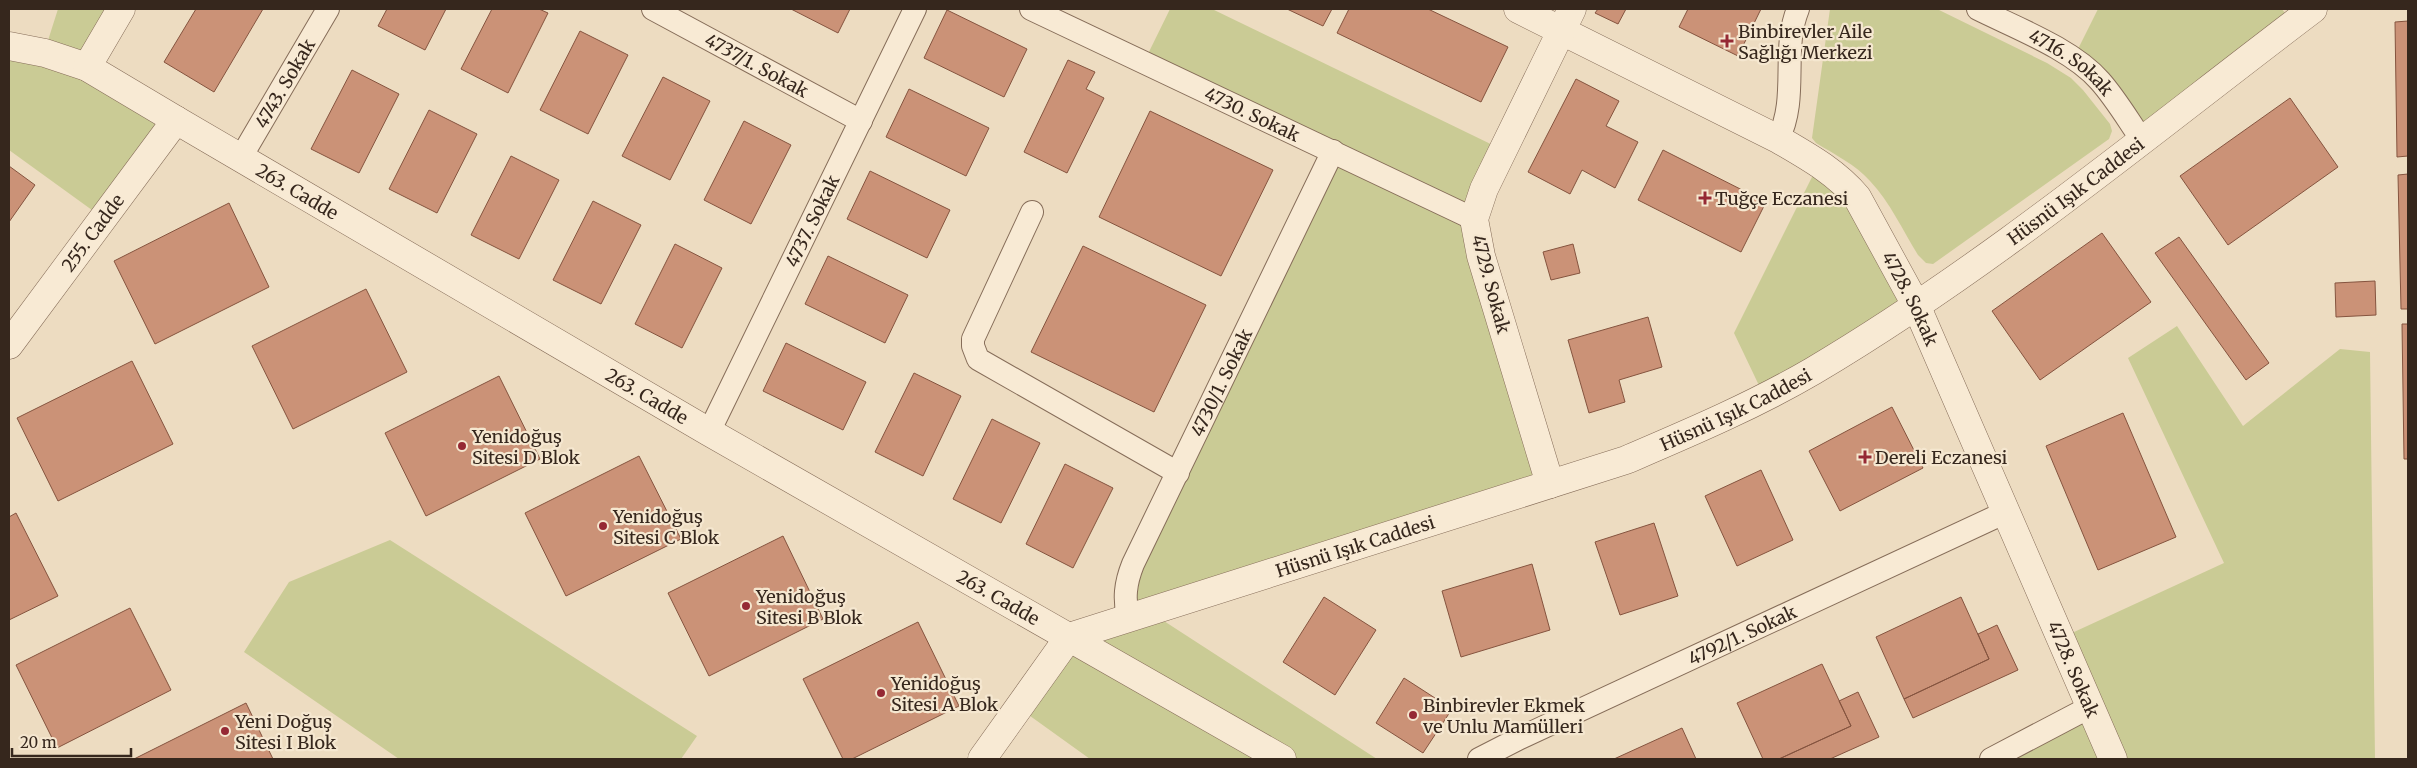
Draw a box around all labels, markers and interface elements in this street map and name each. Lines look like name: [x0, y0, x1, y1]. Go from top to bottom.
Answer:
place label: Binbirevler Aile Sağlığı Merkezi: [1738, 20, 1873, 64]
street label: 4716. Sokak: [2025, 24, 2119, 100]
street label: 4737/1. Sokak: [701, 28, 813, 102]
street label: 4743. Sokak: [249, 34, 320, 132]
marker: Binbirevler Aile Sağlığı Merkezi: [1720, 34, 1734, 48]
street label: 4730. Sokak: [1201, 82, 1304, 147]
street label: Hüsnü Işık Caddesi: [2002, 132, 2149, 250]
street label: 263. Cadde: [252, 158, 343, 224]
street label: 4737. Sokak: [780, 170, 844, 271]
place label: Tuğçe Eczanesi: [1715, 187, 1848, 210]
street label: 255. Cadde: [56, 189, 129, 276]
marker: Tuğçe Eczanesi: [1699, 192, 1711, 204]
street label: 4729. Sokak: [1467, 232, 1515, 337]
street label: 4728. Sokak: [1877, 247, 1944, 350]
street label: 4730/1. Sokak: [1185, 324, 1257, 440]
street label: 263. Cadde: [602, 363, 692, 429]
street label: Hüsnü Işık Caddesi: [1656, 363, 1816, 456]
place label: Yenidoğuş Sitesi D Blok: [471, 425, 581, 469]
marker: Yenidoğuş Sitesi D Blok: [456, 440, 468, 452]
place label: Dereli Eczanesi: [1875, 446, 2008, 469]
marker: Dereli Eczanesi: [1859, 451, 1871, 463]
place label: Yenidoğuş Sitesi C Blok: [612, 505, 720, 549]
street label: Hüsnü Işık Caddesi: [1273, 510, 1437, 582]
marker: Yenidoğuş Sitesi C Blok: [597, 520, 609, 532]
street label: 263. Cadde: [953, 564, 1044, 630]
place label: Yenidoğuş Sitesi B Blok: [755, 585, 863, 629]
street label: 4792/1. Sokak: [1684, 599, 1801, 670]
marker: Yenidoğuş Sitesi B Blok: [740, 600, 752, 612]
street label: 4728. Sokak: [2043, 617, 2105, 721]
place label: Yenidoğuş Sitesi A Blok: [890, 672, 999, 716]
marker: Yenidoğuş Sitesi A Blok: [875, 687, 887, 699]
place label: Binbirevler Ekmek ve Unlu Mamülleri: [1422, 694, 1586, 738]
marker: Binbirevler Ekmek ve Unlu Mamülleri: [1407, 709, 1419, 721]
place label: Yeni Doğuş Sitesi I Blok: [234, 710, 337, 754]
marker: Yeni Doğuş Sitesi I Blok: [219, 725, 231, 737]
scale bar: [12, 726, 131, 758]
text: 20 m: [20, 733, 57, 752]

